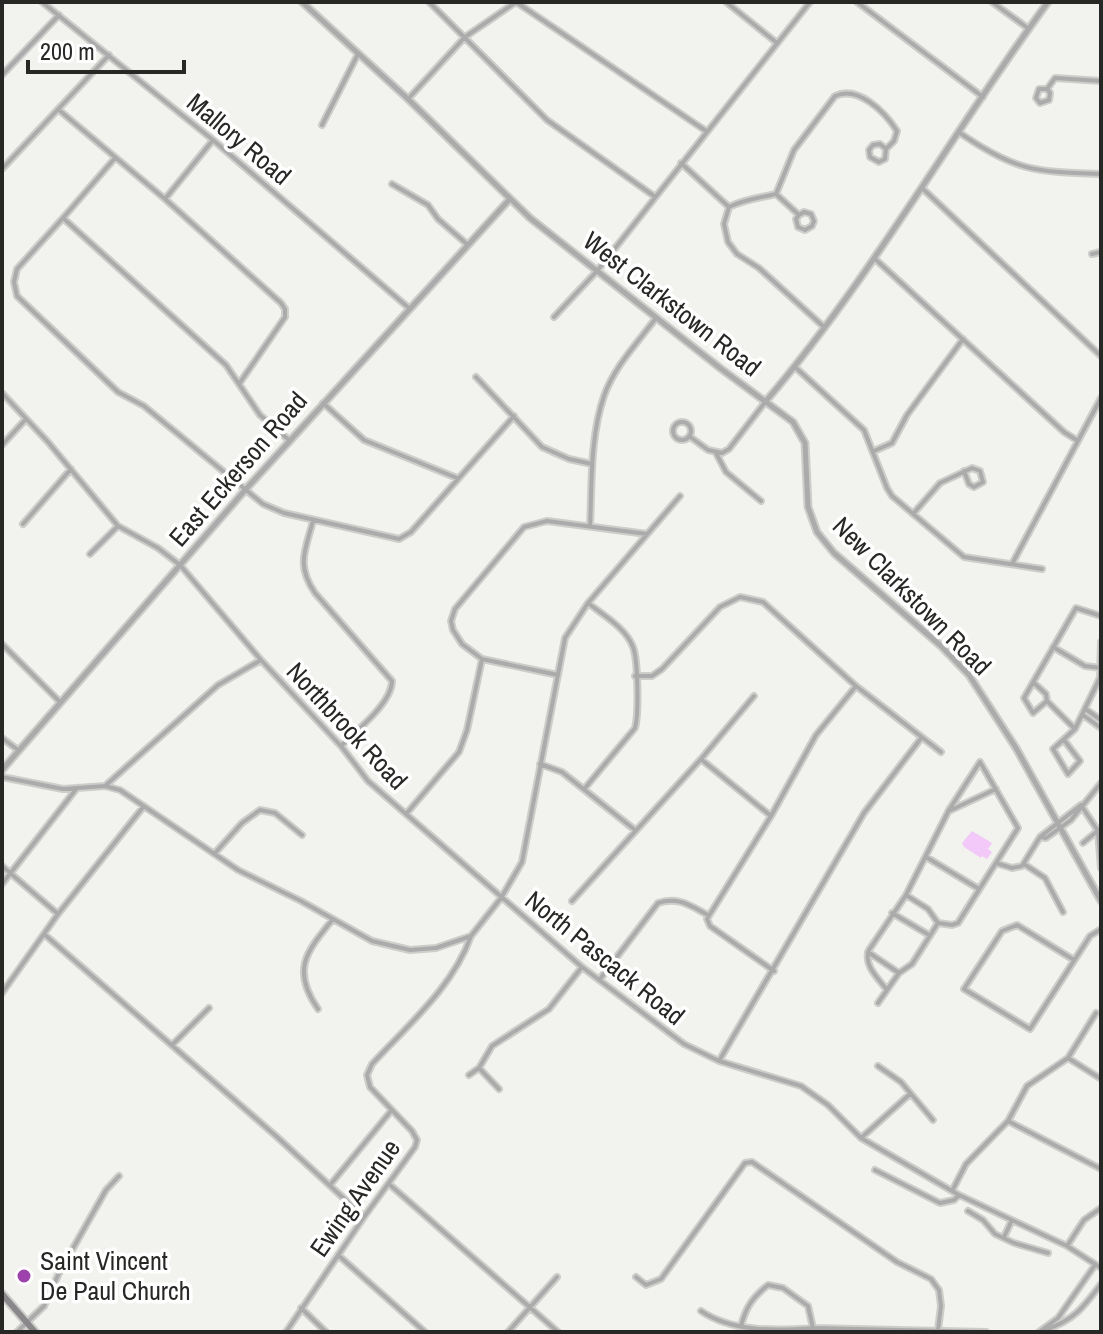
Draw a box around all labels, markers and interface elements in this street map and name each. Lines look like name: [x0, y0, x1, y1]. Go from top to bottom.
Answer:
scale bar: [28, 24, 184, 74]
text: 200 m: [40, 35, 95, 67]
street label: Mallory Road: [180, 85, 299, 192]
street label: West Clarkstown Road: [576, 223, 768, 384]
street label: East Eckerson Road: [161, 384, 315, 553]
street label: New Clarkstown Road: [825, 509, 999, 683]
street label: Northbrook Road: [279, 654, 416, 797]
street label: North Pascack Road: [518, 882, 692, 1033]
street label: Ewing Avenue: [301, 1132, 408, 1263]
place label: Saint Vincent De Paul Church: [40, 1243, 191, 1308]
marker: Saint Vincent De Paul Church: [15, 1267, 33, 1285]

